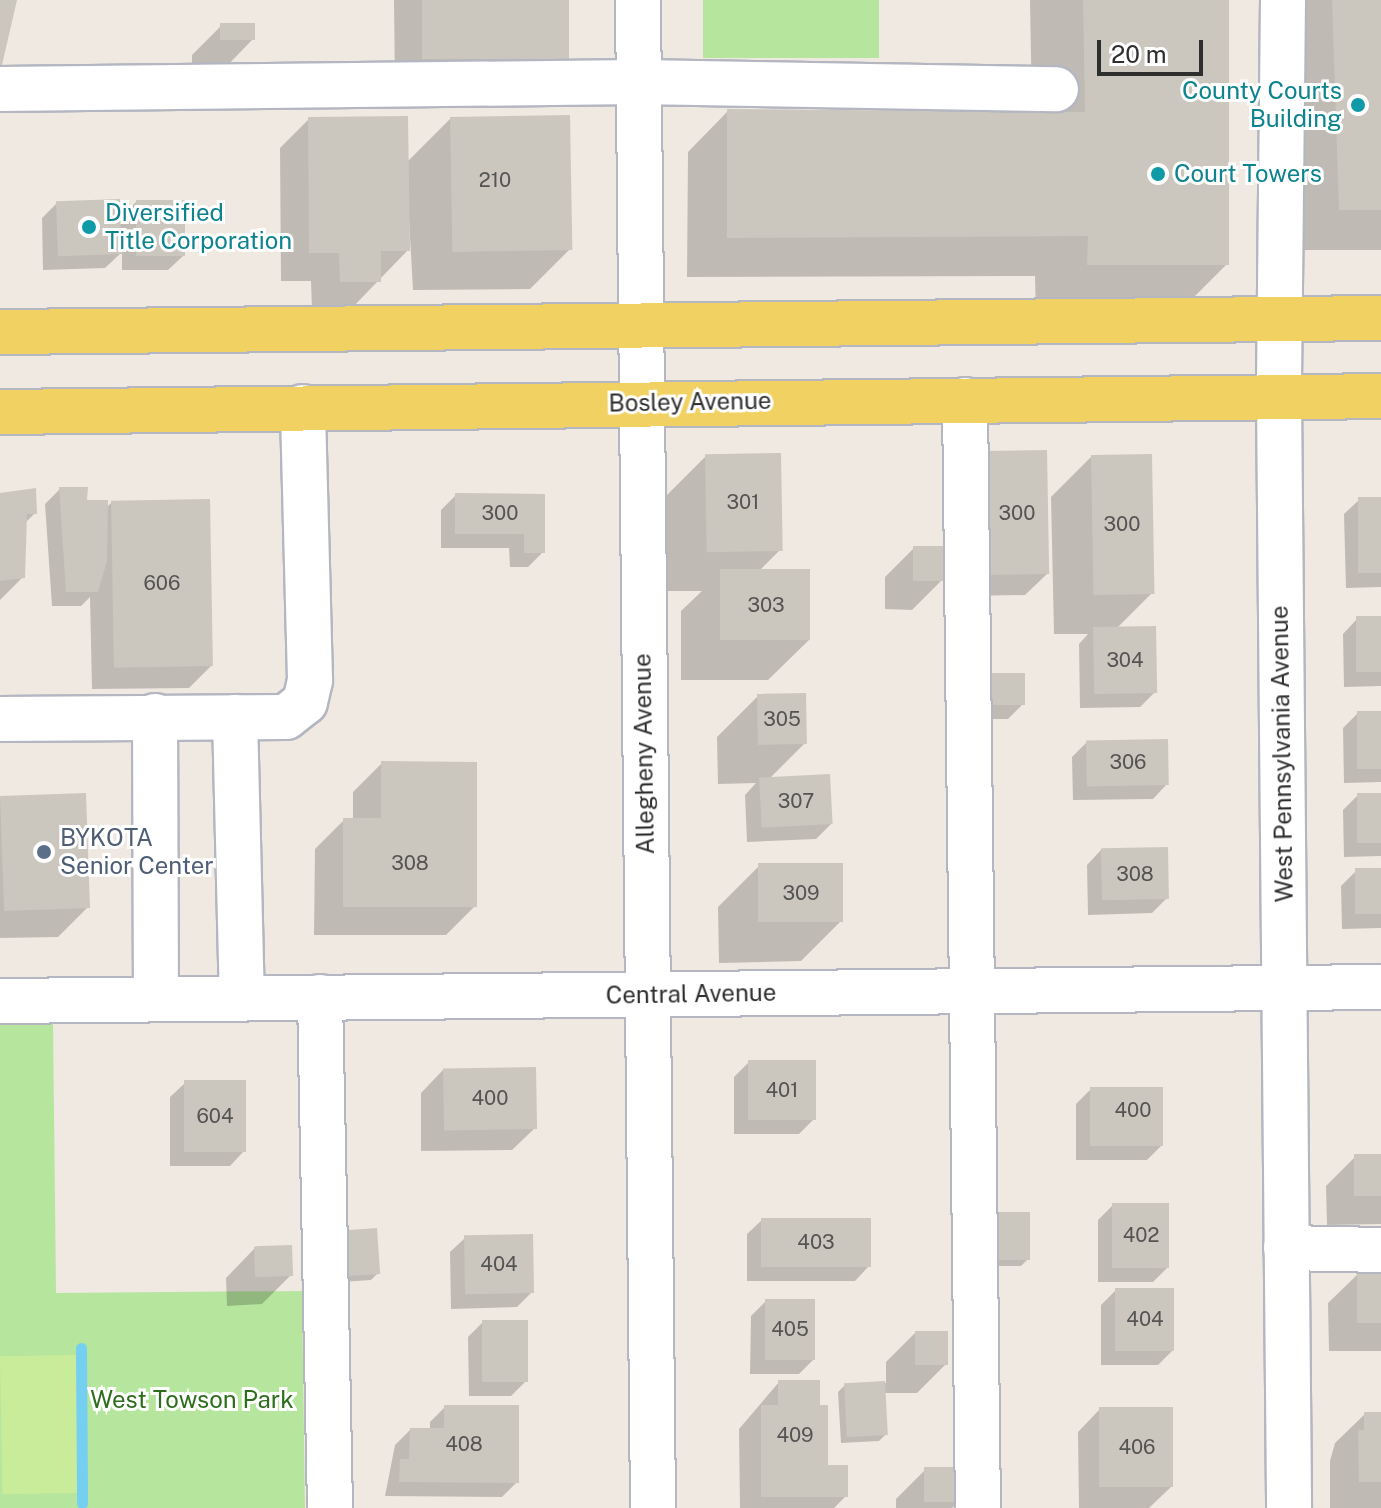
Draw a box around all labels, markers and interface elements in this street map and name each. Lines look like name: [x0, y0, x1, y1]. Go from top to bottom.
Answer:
scale bar: [1101, 24, 1207, 74]
text: 20 m: [1111, 40, 1167, 68]
place label: County Courts Building: [1182, 77, 1342, 133]
marker: County Courts Building: [1349, 96, 1367, 114]
place label: Court Towers: [1174, 160, 1322, 188]
marker: Court Towers: [1149, 165, 1167, 183]
house number: 210: [479, 168, 511, 192]
place label: Diversified Title Corporation: [105, 199, 292, 255]
marker: Diversified Title Corporation: [80, 218, 98, 236]
street label: Bosley Avenue: [608, 386, 772, 418]
house number: 301: [727, 490, 759, 514]
house number: 300: [482, 501, 518, 525]
house number: 300: [999, 501, 1035, 525]
house number: 300: [1104, 512, 1140, 536]
house number: 606: [144, 571, 180, 595]
house number: 303: [747, 593, 785, 617]
street label: West Pennsylvania Avenue: [1265, 605, 1299, 903]
house number: 304: [1106, 648, 1144, 672]
street label: Allegheny Avenue: [628, 653, 660, 855]
house number: 305: [763, 707, 801, 731]
house number: 306: [1109, 750, 1147, 774]
house number: 307: [778, 789, 814, 813]
place label: BYKOTA Senior Center: [60, 824, 214, 880]
marker: BYKOTA Senior Center: [35, 843, 53, 861]
house number: 308: [391, 851, 429, 875]
house number: 308: [1116, 862, 1154, 886]
house number: 309: [782, 881, 820, 905]
street label: Central Avenue: [606, 978, 776, 1010]
house number: 401: [766, 1078, 798, 1102]
house number: 400: [472, 1086, 508, 1110]
house number: 400: [1115, 1098, 1151, 1122]
house number: 604: [196, 1104, 234, 1128]
house number: 402: [1123, 1223, 1159, 1247]
house number: 403: [797, 1230, 835, 1254]
house number: 404: [480, 1252, 518, 1276]
house number: 404: [1126, 1307, 1164, 1331]
house number: 405: [771, 1317, 809, 1341]
park label: West Towson Park: [90, 1386, 294, 1414]
house number: 409: [776, 1423, 814, 1447]
house number: 408: [445, 1432, 483, 1456]
house number: 406: [1118, 1435, 1156, 1459]

